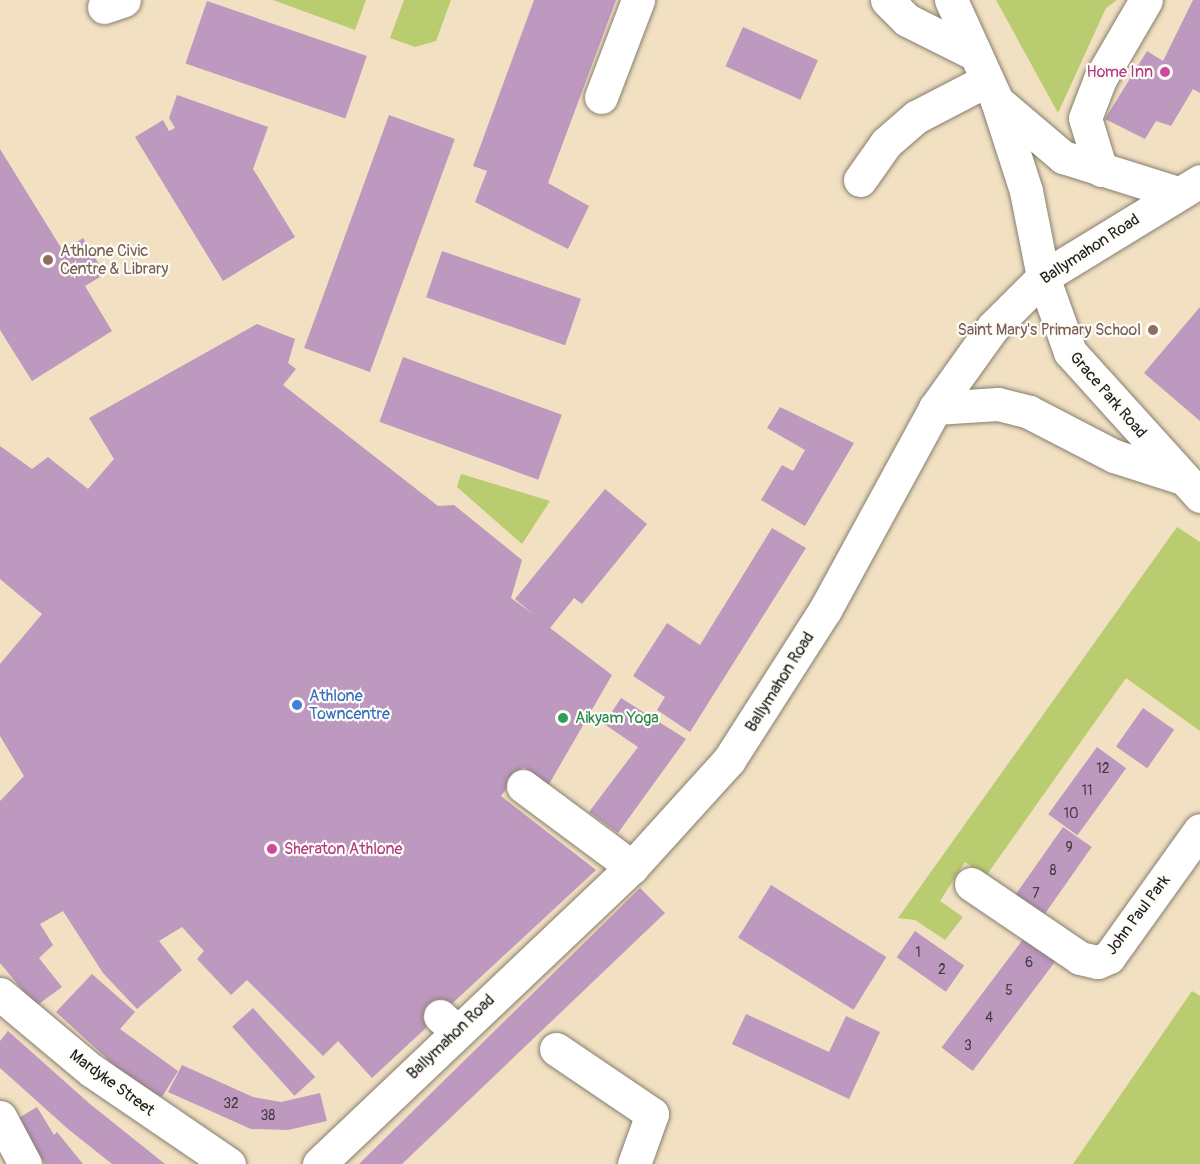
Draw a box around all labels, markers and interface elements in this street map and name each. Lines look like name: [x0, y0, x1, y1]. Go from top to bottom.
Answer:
place label: Home Inn: [1087, 62, 1153, 82]
marker: Home Inn: [1158, 65, 1172, 79]
street label: Ballymahon Road: [1037, 210, 1143, 288]
place label: Athlone Civic Centre & Library: [60, 241, 168, 279]
marker: Athlone Civic Centre & Library: [41, 253, 55, 267]
place label: Saint Mary's Primary School: [957, 320, 1141, 340]
marker: Saint Mary's Primary School: [1146, 323, 1160, 337]
street label: Grace Park Road: [1065, 348, 1151, 442]
street label: Ballymahon Road: [742, 628, 818, 736]
place label: Athlone Towncentre: [309, 686, 390, 724]
marker: Athlone Towncentre: [290, 698, 304, 712]
place label: Aikyam Yoga: [575, 708, 659, 728]
marker: Aikyam Yoga: [556, 711, 570, 725]
house number: 12: [1096, 761, 1110, 777]
house number: 11: [1082, 783, 1092, 799]
house number: 10: [1063, 806, 1079, 822]
place label: Sheraton Athlone: [284, 839, 402, 859]
house number: 9: [1065, 840, 1073, 856]
marker: Sheraton Athlone: [265, 842, 279, 856]
house number: 8: [1049, 863, 1057, 879]
street label: John Paul Park: [1102, 871, 1174, 959]
house number: 7: [1032, 886, 1040, 902]
house number: 1: [915, 945, 921, 961]
house number: 6: [1025, 955, 1033, 971]
house number: 2: [938, 962, 946, 978]
house number: 5: [1005, 983, 1013, 999]
street label: Ballymahon Road: [403, 990, 499, 1084]
house number: 4: [985, 1010, 993, 1026]
house number: 3: [964, 1038, 972, 1054]
street label: Mardyke Street: [66, 1046, 158, 1120]
house number: 32: [223, 1096, 239, 1112]
house number: 38: [261, 1108, 275, 1124]

